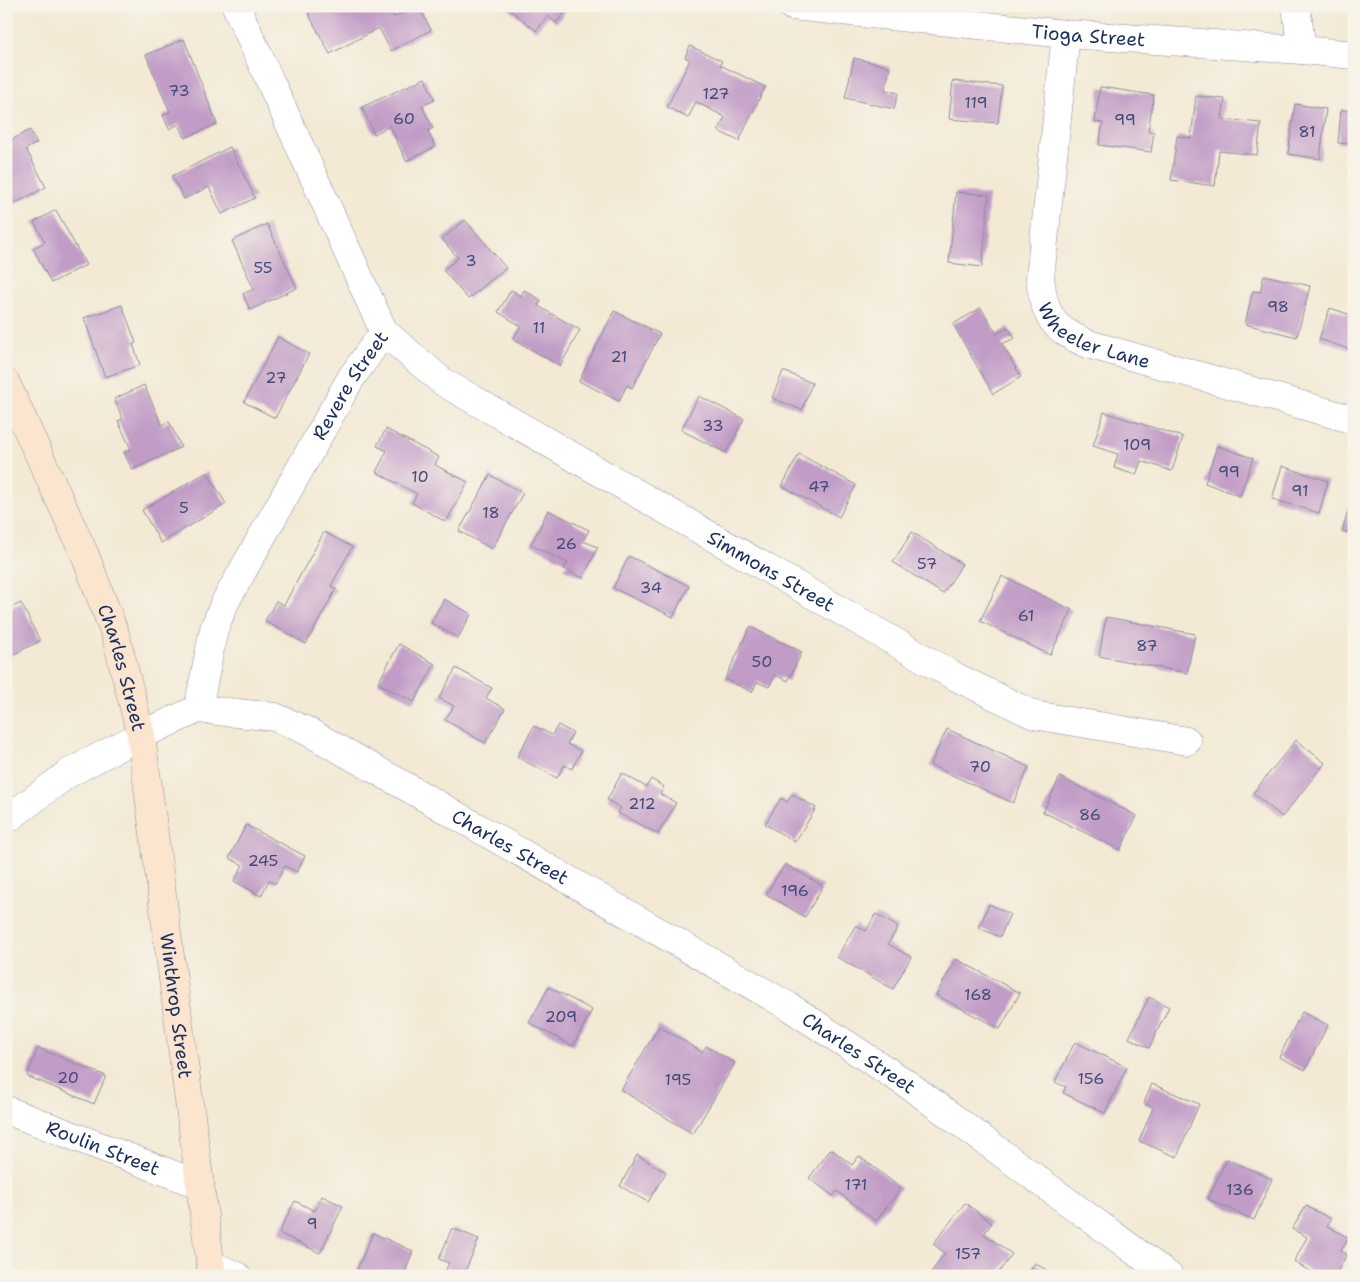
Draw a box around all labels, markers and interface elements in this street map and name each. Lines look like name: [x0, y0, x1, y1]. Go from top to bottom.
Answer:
street label: Tioga Street: [1030, 19, 1146, 52]
house number: 73: [168, 80, 190, 101]
house number: 127: [702, 83, 730, 104]
house number: 119: [964, 92, 988, 113]
house number: 60: [393, 108, 415, 129]
house number: 99: [1114, 109, 1136, 130]
house number: 81: [1298, 121, 1316, 142]
house number: 3: [465, 250, 477, 271]
house number: 55: [253, 257, 273, 278]
house number: 98: [1267, 296, 1289, 317]
street label: Wheeler Lane: [1032, 298, 1153, 374]
house number: 11: [533, 317, 545, 338]
street label: Revere Street: [307, 326, 394, 444]
house number: 21: [610, 346, 628, 367]
house number: 27: [265, 367, 287, 388]
house number: 33: [702, 415, 724, 436]
house number: 109: [1123, 434, 1151, 455]
house number: 99: [1218, 461, 1240, 482]
house number: 10: [411, 466, 429, 487]
house number: 47: [808, 476, 830, 497]
house number: 91: [1291, 480, 1309, 501]
house number: 5: [179, 497, 189, 518]
house number: 18: [482, 502, 500, 523]
street label: Simmons Street: [703, 525, 839, 618]
house number: 26: [555, 533, 577, 554]
house number: 57: [917, 553, 937, 574]
house number: 34: [640, 577, 662, 598]
street label: Charles Street: [92, 601, 151, 734]
house number: 61: [1018, 605, 1034, 626]
house number: 87: [1136, 635, 1158, 656]
house number: 50: [752, 651, 772, 672]
house number: 70: [969, 756, 991, 777]
house number: 212: [628, 793, 656, 814]
street label: Charles Street: [447, 804, 573, 890]
house number: 86: [1079, 804, 1101, 825]
house number: 245: [248, 850, 278, 871]
house number: 196: [781, 880, 809, 901]
street label: Winthrop Street: [154, 931, 198, 1080]
house number: 168: [964, 984, 992, 1005]
house number: 209: [545, 1006, 577, 1027]
street label: Charles Street: [797, 1007, 921, 1099]
house number: 20: [57, 1067, 79, 1088]
house number: 156: [1077, 1068, 1105, 1089]
house number: 195: [665, 1069, 691, 1090]
street label: Roulin Street: [42, 1115, 163, 1181]
house number: 171: [845, 1174, 867, 1195]
house number: 136: [1226, 1179, 1254, 1200]
house number: 9: [306, 1213, 318, 1234]
house number: 157: [955, 1243, 981, 1264]

